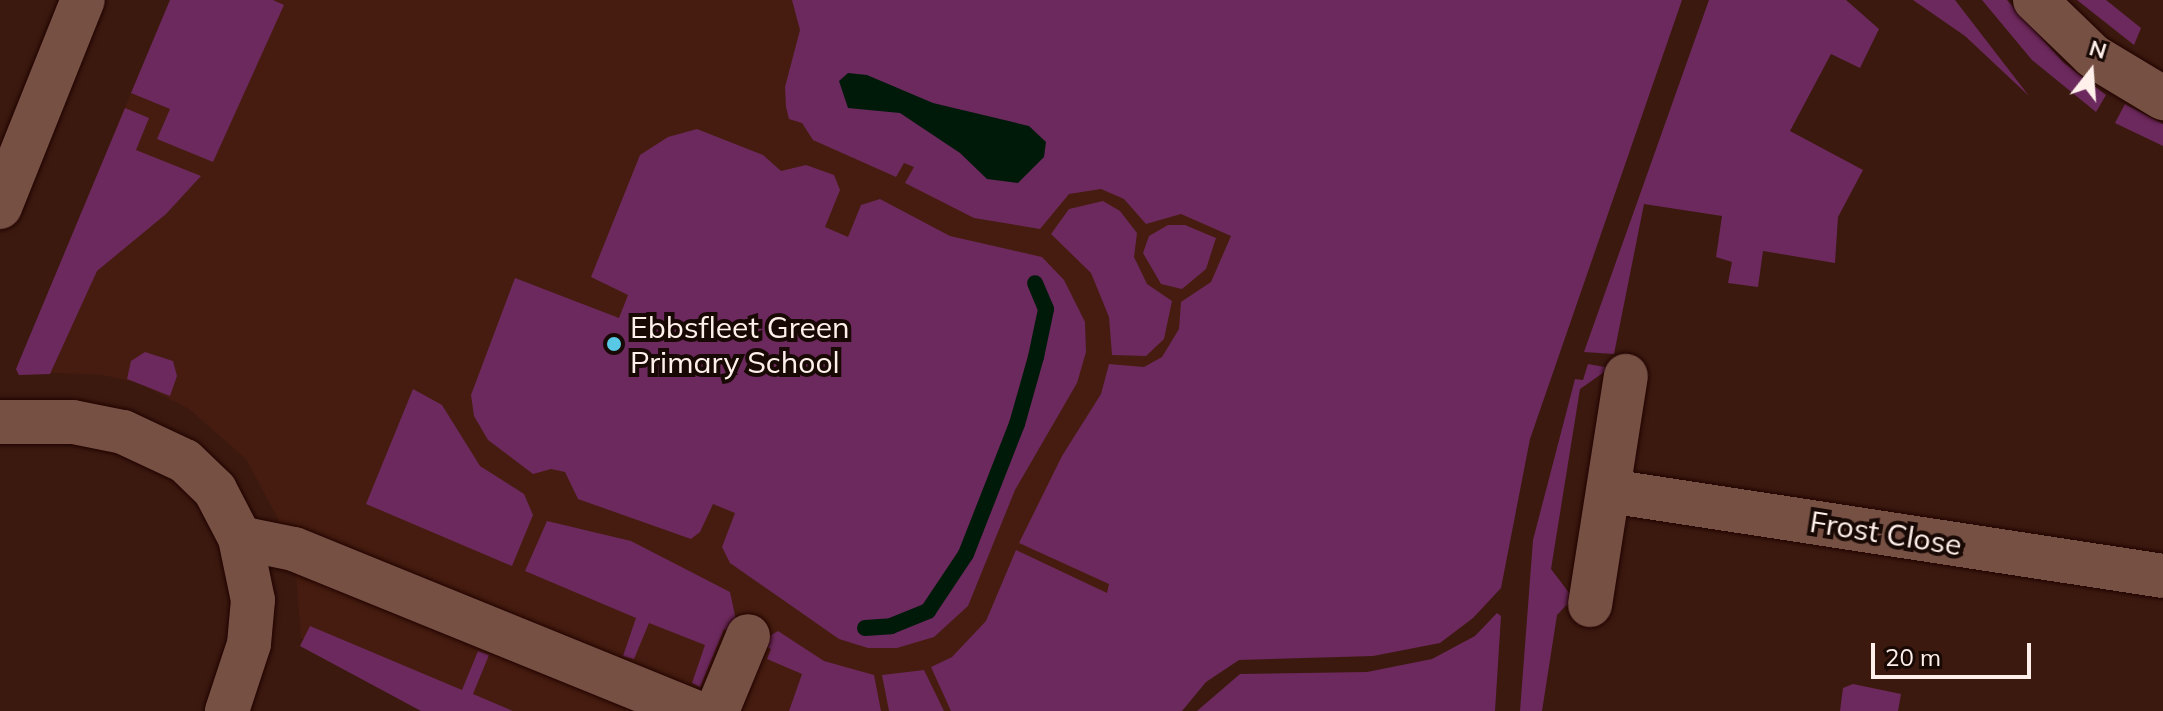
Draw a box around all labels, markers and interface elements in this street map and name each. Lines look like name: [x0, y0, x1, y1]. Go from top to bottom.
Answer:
north arrow: [2051, 32, 2131, 112]
text: N: [2086, 33, 2110, 65]
place label: Ebbsfleet Green Primary School: [630, 309, 850, 380]
marker: Ebbsfleet Green Primary School: [605, 335, 623, 353]
street label: Frost Close: [1807, 503, 1965, 563]
scale bar: [1875, 627, 2035, 677]
text: 20 m: [1885, 642, 1941, 672]

